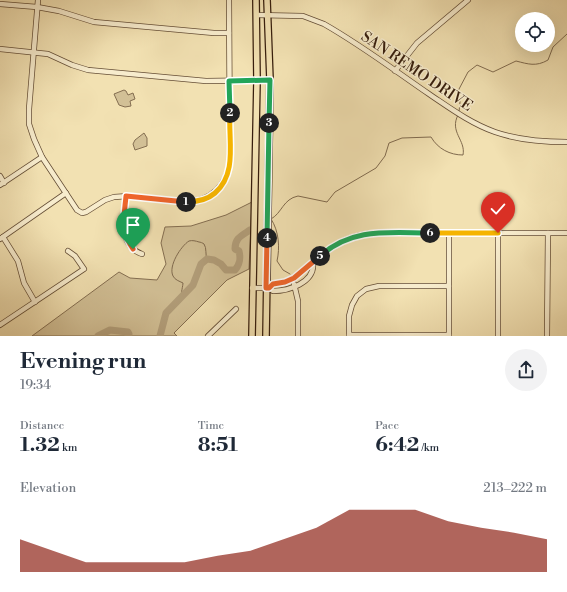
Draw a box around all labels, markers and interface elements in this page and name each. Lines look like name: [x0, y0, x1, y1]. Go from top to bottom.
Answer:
map controls: [515, 12, 555, 52]
button: locate: [515, 12, 555, 52]
street label: SAN REMO DRIVE: [357, 27, 476, 116]
pin: 2: [220, 103, 240, 123]
text: 2: [227, 106, 233, 120]
pin: 3: [259, 113, 279, 133]
text: 3: [266, 116, 272, 130]
pin: 1: [176, 192, 196, 212]
pin: [481, 192, 515, 233]
text: 1: [183, 195, 189, 209]
icon: check: [487, 198, 509, 220]
pin: [116, 208, 150, 249]
icon: arrive: [122, 214, 144, 236]
pin: 6: [420, 223, 440, 243]
text: 6: [427, 226, 433, 240]
pin: 4: [257, 228, 277, 248]
text: 4: [263, 231, 271, 245]
pin: 5: [310, 246, 330, 266]
text: 5: [317, 249, 323, 263]
text: Evening run: [20, 348, 146, 375]
button: share: [505, 349, 547, 391]
text: 19:34: [20, 377, 51, 393]
text: Distance: [20, 419, 64, 433]
text: Time: [198, 419, 224, 433]
text: Pace: [375, 419, 399, 433]
text: 1.32: [20, 433, 60, 458]
text: 8:51: [198, 433, 238, 458]
text: 6:42: [375, 433, 419, 458]
text: km: [60, 441, 77, 455]
text: /km: [419, 441, 439, 455]
text: Elevation: [20, 480, 76, 496]
text: 213–222 m: [483, 480, 547, 496]

